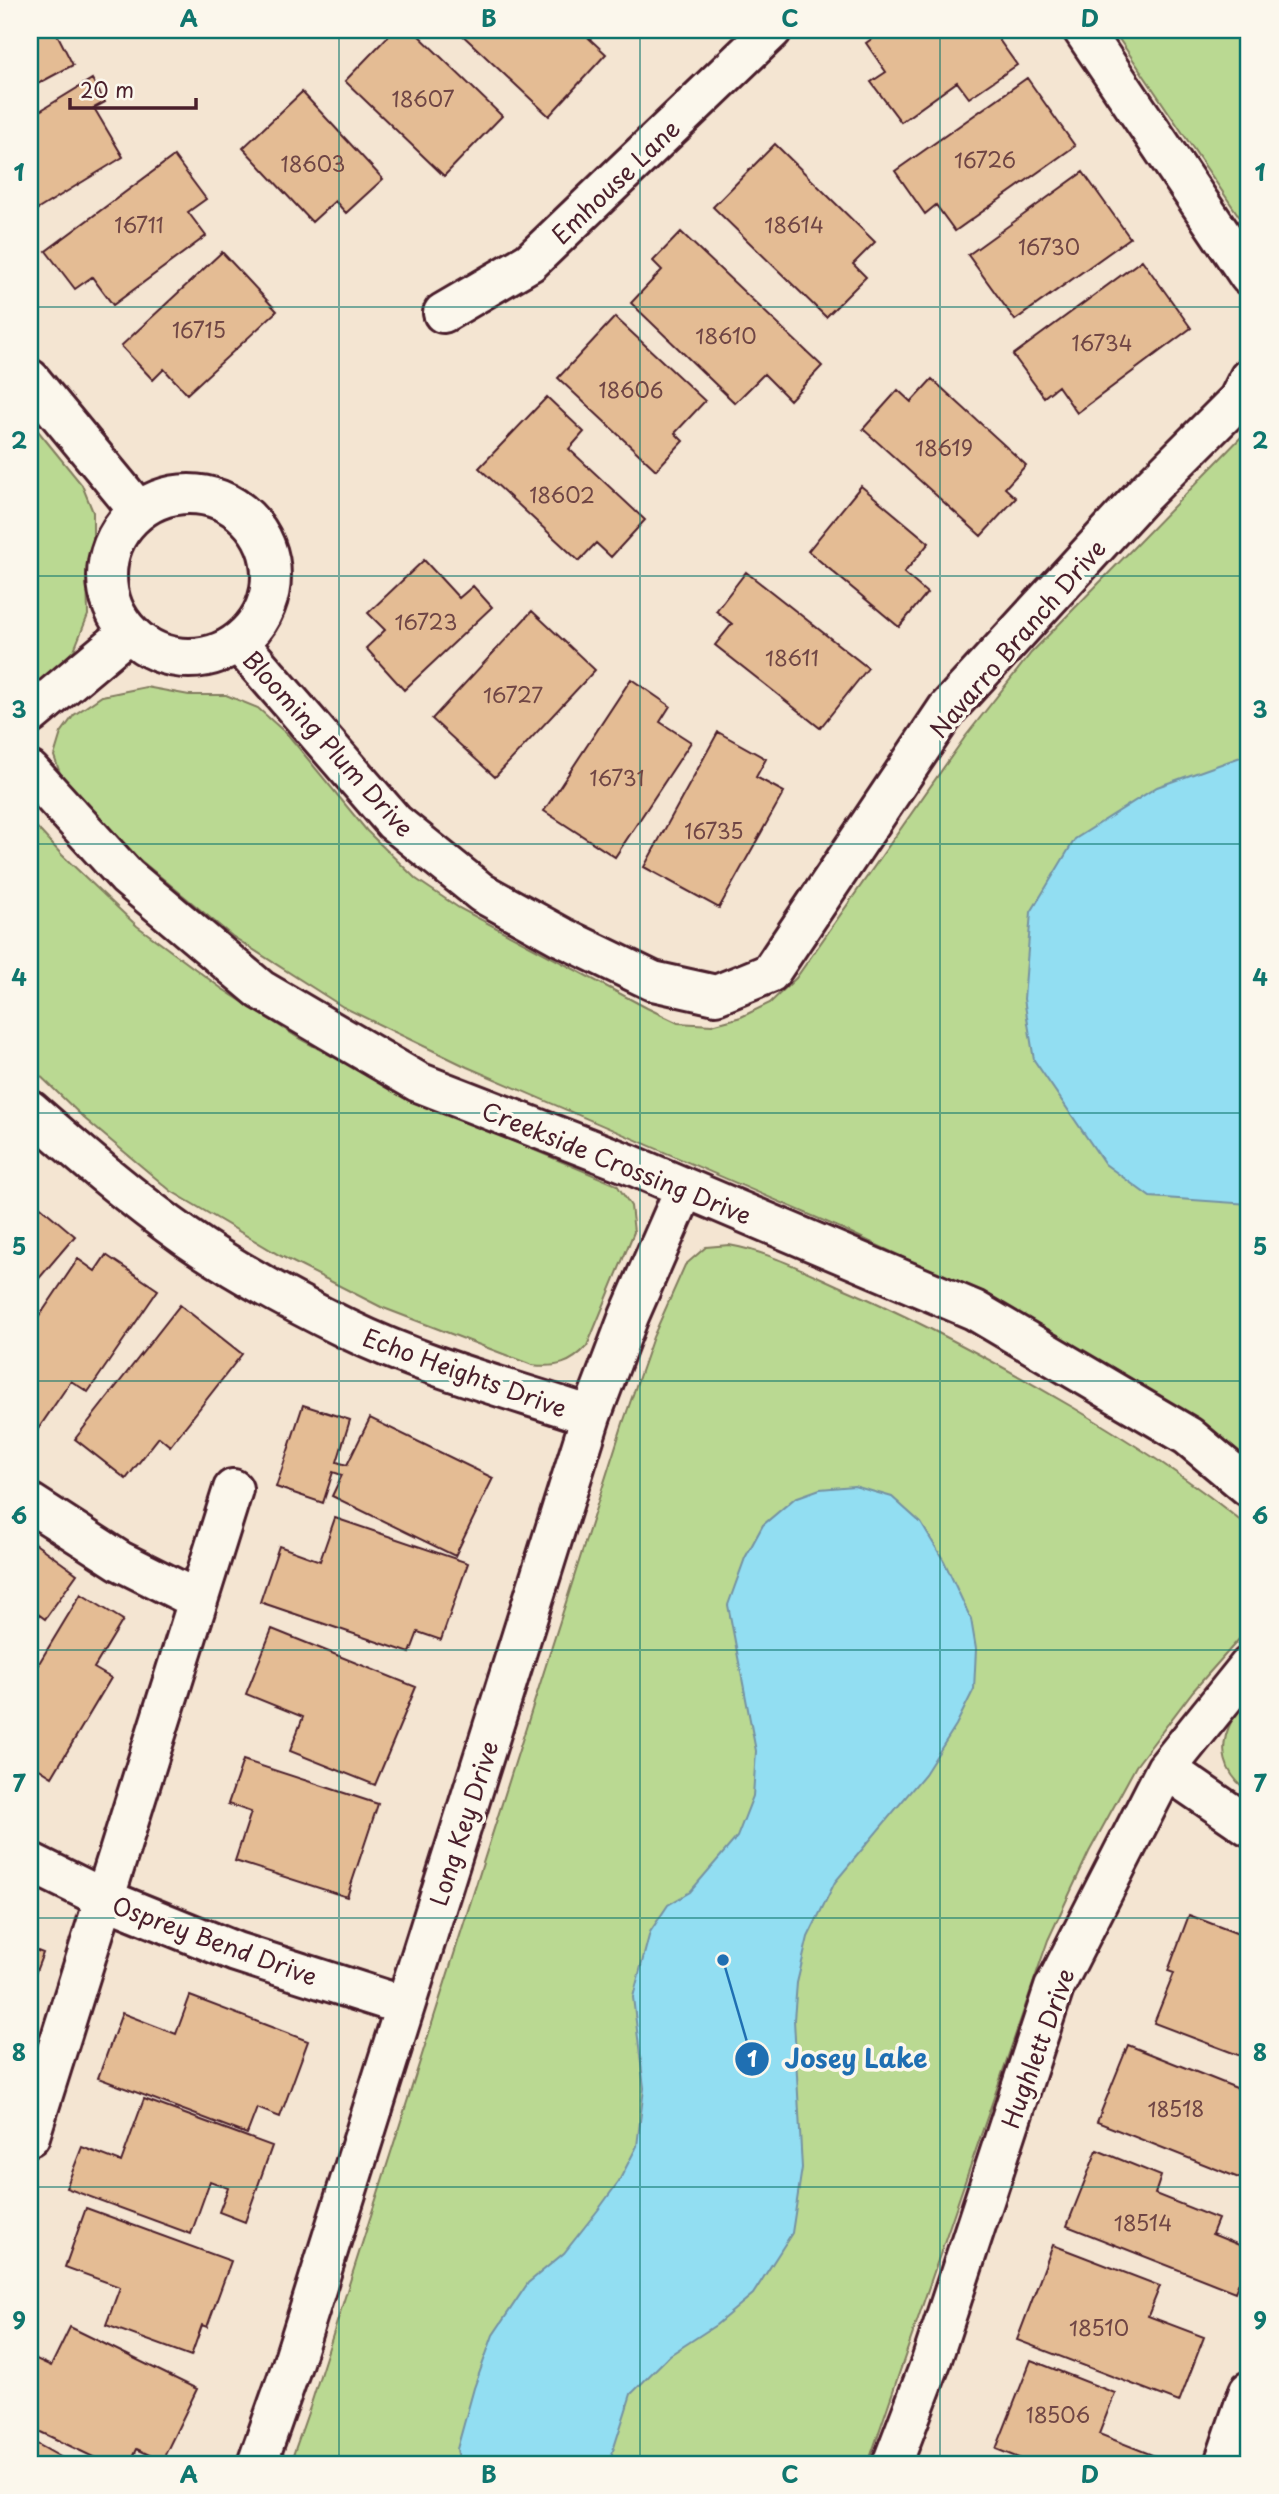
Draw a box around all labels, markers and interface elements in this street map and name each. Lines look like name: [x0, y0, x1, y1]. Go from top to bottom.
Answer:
text: A: [180, 0, 198, 35]
text: B: [481, 0, 497, 35]
text: C: [781, 0, 799, 35]
text: D: [1081, 0, 1099, 35]
scale bar: [70, 66, 196, 110]
text: 20 m: [80, 73, 134, 105]
house number: 18607: [392, 82, 454, 114]
street label: Emhouse Lane: [543, 110, 687, 252]
house number: 16726: [954, 143, 1016, 175]
house number: 18603: [281, 147, 345, 179]
text: 1: [14, 154, 25, 189]
text: 1: [1255, 154, 1266, 189]
house number: 16711: [114, 208, 164, 240]
house number: 18614: [764, 208, 824, 240]
house number: 16730: [1018, 230, 1080, 262]
house number: 16715: [172, 313, 226, 345]
house number: 18610: [695, 319, 757, 351]
house number: 16734: [1071, 326, 1133, 358]
house number: 18606: [598, 373, 664, 405]
text: 2: [11, 422, 27, 457]
text: 2: [1252, 422, 1268, 457]
house number: 18619: [915, 431, 973, 463]
house number: 18602: [529, 478, 595, 510]
street label: Navarro Branch Drive: [920, 531, 1114, 745]
house number: 16723: [395, 605, 457, 637]
house number: 18611: [765, 641, 819, 673]
street label: Blooming Plum Drive: [235, 642, 423, 844]
house number: 16727: [483, 678, 543, 710]
text: 3: [11, 691, 27, 726]
text: 3: [1252, 691, 1268, 726]
house number: 16731: [589, 761, 645, 793]
house number: 16735: [684, 814, 744, 846]
text: 4: [11, 959, 27, 994]
text: 4: [1252, 959, 1268, 994]
street label: Creekside Crossing Drive: [477, 1091, 757, 1233]
text: 5: [12, 1228, 26, 1263]
text: 5: [1253, 1228, 1267, 1263]
street label: Echo Heights Drive: [358, 1318, 572, 1426]
text: 6: [11, 1497, 27, 1532]
text: 6: [1252, 1497, 1268, 1532]
street label: Long Key Drive: [419, 1736, 507, 1910]
text: 7: [12, 1765, 26, 1800]
text: 7: [1253, 1765, 1267, 1800]
street label: Osprey Bend Drive: [107, 1886, 323, 1994]
street label: Hughlett Drive: [991, 1963, 1083, 2133]
text: 8: [12, 2034, 26, 2069]
text: 8: [1253, 2034, 1267, 2069]
callout: Josey Lake: [735, 2036, 942, 2083]
text: Josey Lake: [785, 2038, 927, 2077]
text: 1: [747, 2042, 757, 2074]
house number: 18518: [1148, 2092, 1204, 2124]
house number: 18514: [1114, 2206, 1172, 2238]
text: 9: [12, 2302, 26, 2337]
text: 9: [1253, 2302, 1267, 2337]
house number: 18510: [1069, 2311, 1129, 2343]
house number: 18506: [1026, 2398, 1090, 2430]
text: A: [180, 2456, 198, 2491]
text: B: [481, 2456, 497, 2491]
text: C: [781, 2456, 799, 2491]
text: D: [1081, 2456, 1099, 2491]

